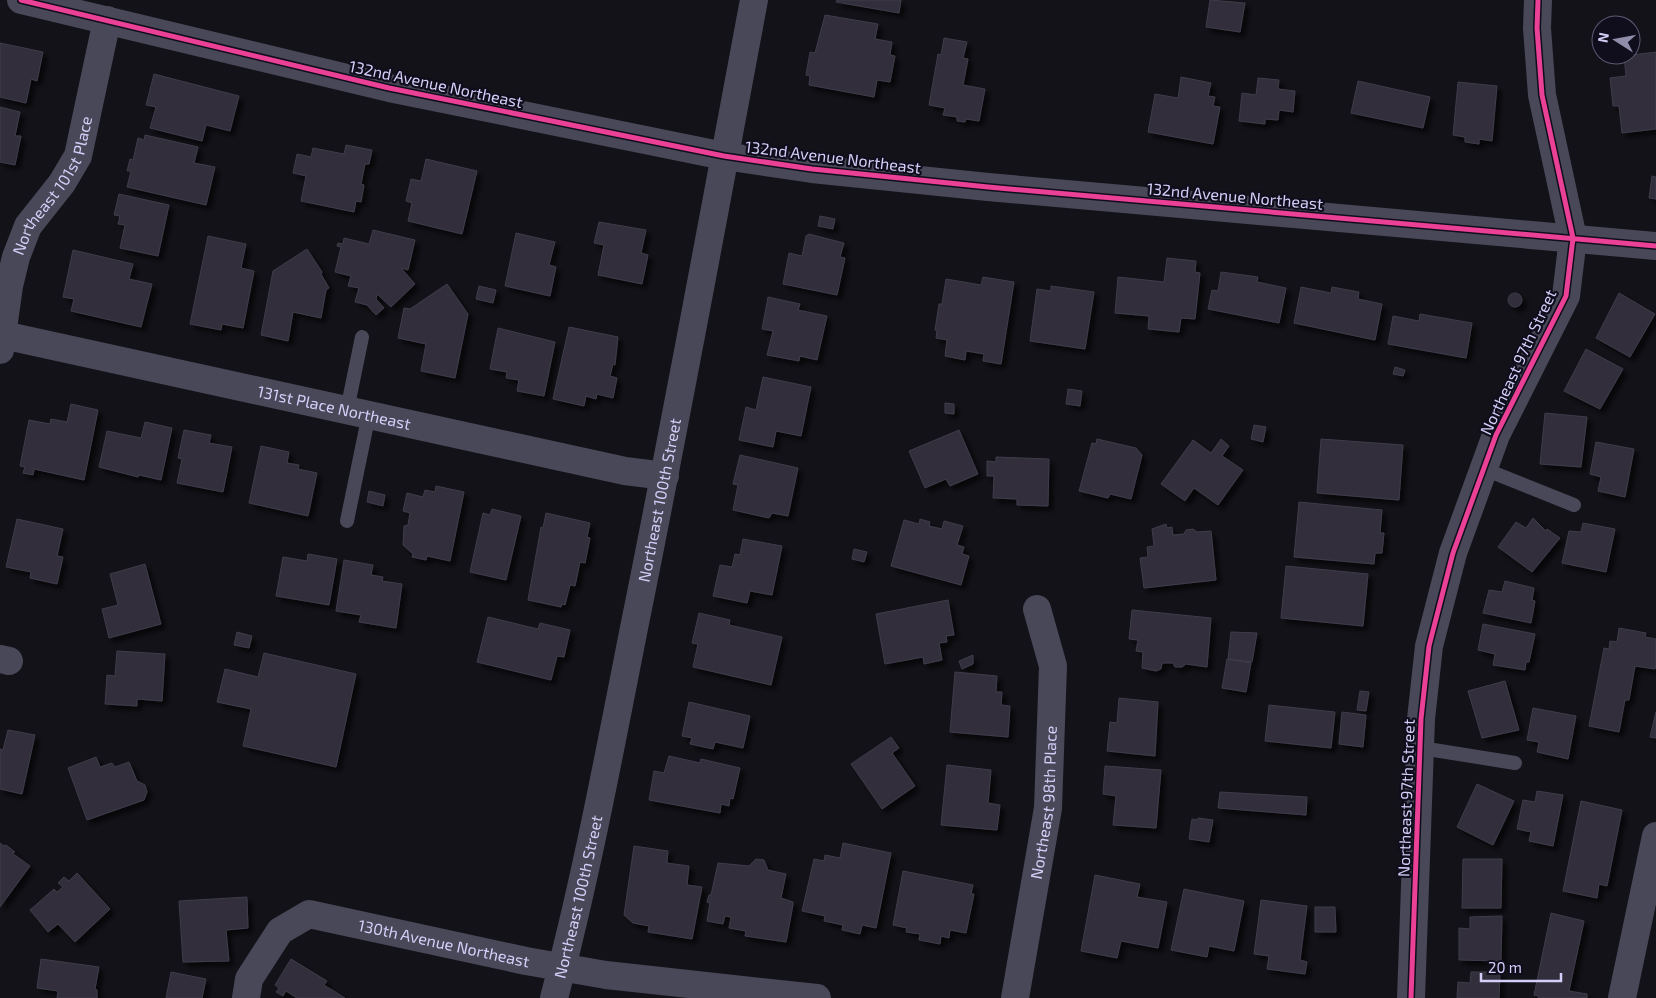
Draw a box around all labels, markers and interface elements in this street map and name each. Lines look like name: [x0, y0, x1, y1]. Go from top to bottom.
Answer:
north arrow: [1591, 15, 1641, 65]
text: N: [1593, 31, 1612, 44]
street label: 132nd Avenue Northeast: [348, 56, 525, 111]
street label: Northeast 101st Place: [8, 114, 95, 257]
street label: 132nd Avenue Northeast: [744, 136, 922, 177]
street label: 132nd Avenue Northeast: [1146, 178, 1324, 213]
street label: Northeast 97th Street: [1476, 286, 1560, 437]
street label: 131st Place Northeast: [256, 381, 413, 433]
street label: Northeast 100th Street: [633, 416, 684, 584]
street label: Northeast 97th Street: [1393, 719, 1418, 877]
street label: Northeast 98th Place: [1026, 725, 1060, 881]
street label: Northeast 100th Street: [550, 814, 605, 980]
street label: 130th Avenue Northeast: [357, 915, 531, 970]
scale bar: [1481, 950, 1561, 982]
text: 20 m: [1488, 958, 1522, 976]

